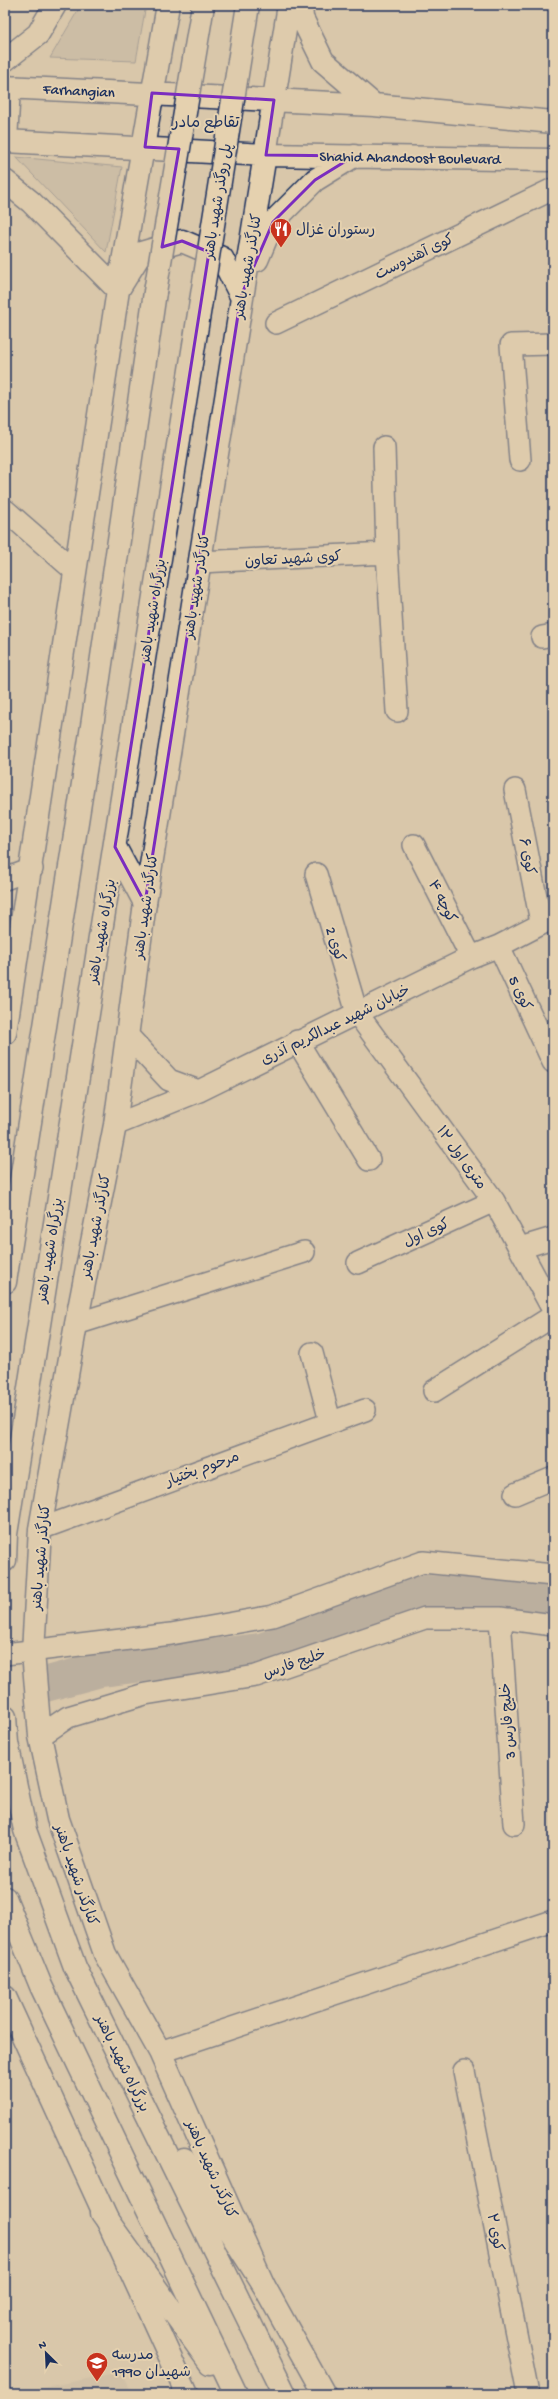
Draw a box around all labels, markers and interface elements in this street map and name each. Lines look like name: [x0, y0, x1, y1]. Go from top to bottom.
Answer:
street label: Farhangian: [41, 81, 115, 103]
district label: تقاطع مادر: [170, 115, 240, 134]
street label: پل روگذر شهید باهنر: [199, 142, 237, 262]
street label: Shahid Ahandoost Boulevard: [319, 148, 502, 170]
street label: کنارگذر شهید باهنر: [229, 212, 267, 322]
restaurant icon: رستوران غزال: [268, 216, 294, 249]
place label: رستوران غزال: [296, 222, 375, 240]
street label: کوی آهندوست: [372, 230, 457, 285]
street label: کنارگذر شهید باهنر: [179, 532, 215, 642]
street label: کوی شهید تعاون: [244, 548, 342, 572]
street label: بزرگراه شهید باهنر: [135, 557, 171, 667]
street label: کوی ۶: [514, 836, 538, 876]
street label: کنارگذر شهید باهنر: [128, 852, 163, 962]
street label: بزرگراه شهید باهنر: [83, 877, 121, 987]
street label: کوچه ۴: [423, 878, 460, 926]
street label: کوی 2: [320, 925, 348, 964]
street label: کوی 5: [503, 974, 535, 1014]
street label: خیابان شهید عبدالکریم آذری: [258, 981, 414, 1071]
street label: ۱۲ متری اول: [431, 1123, 489, 1193]
street label: کنارگذر شهید باهنر: [76, 1172, 116, 1282]
street label: بزرگراه شهید باهنر: [32, 1196, 68, 1306]
street label: کوی اول: [401, 1215, 453, 1252]
street label: مرحوم بختیار: [162, 1448, 242, 1493]
street label: کنارگذر شهید باهنر: [26, 1503, 56, 1613]
street label: خلیج فارس: [261, 1646, 328, 1684]
street label: خلیج فارس 3: [497, 1682, 521, 1761]
street label: کنارگذر شهید باهنر: [49, 1820, 103, 1929]
street label: بزرگراه شهید باهنر: [89, 2010, 154, 2115]
street label: کنارگذر شهید باهنر: [180, 2115, 242, 2222]
street label: کوی ۲: [482, 2212, 507, 2253]
north arrow: [26, 2333, 66, 2373]
text: N: [37, 2339, 48, 2353]
place label: مدرسه شهیدان 1990: [111, 2347, 191, 2382]
school or university icon: مدرسه شهیدان 1990: [84, 2350, 110, 2383]

